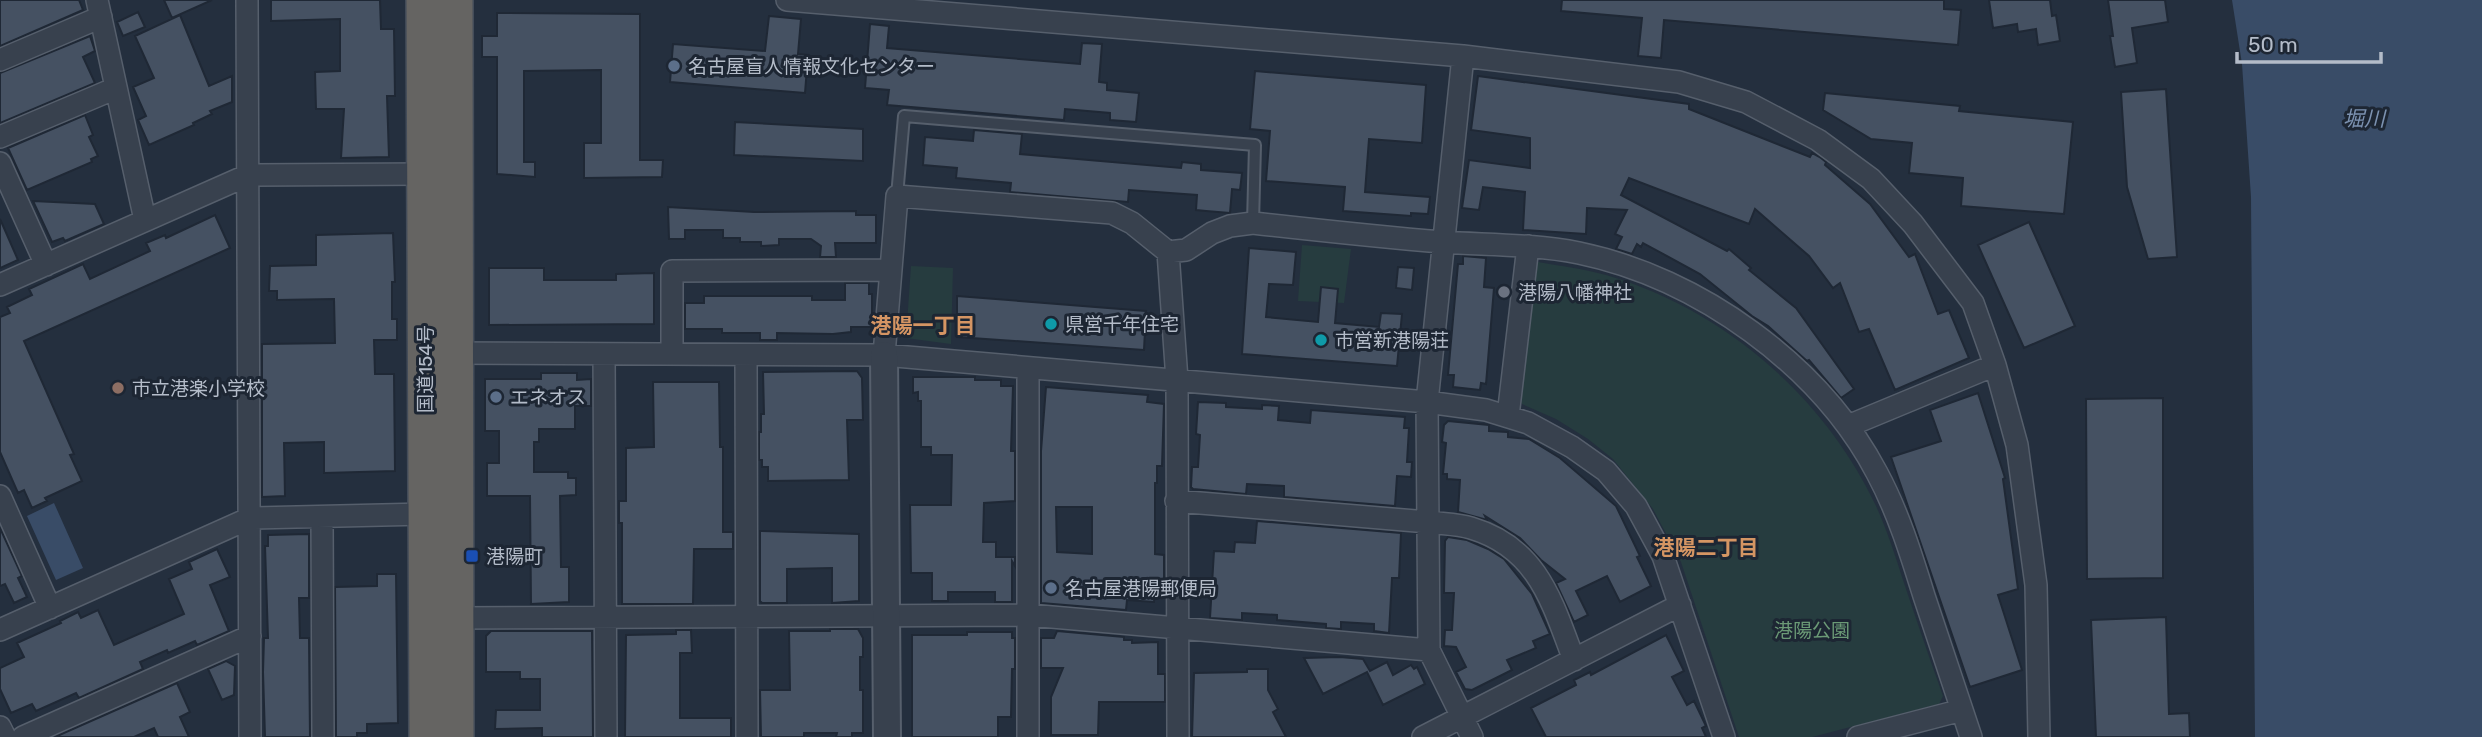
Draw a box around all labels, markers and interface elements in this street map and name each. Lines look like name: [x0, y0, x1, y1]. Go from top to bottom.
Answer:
scale bar: [2237, 21, 2380, 65]
text: 50 m: [2248, 32, 2298, 57]
place label: 名古屋盲人情報文化センター: [688, 55, 935, 78]
marker: 名古屋盲人情報文化センター: [666, 58, 682, 74]
water label: 堀川: [2343, 106, 2387, 131]
place label: 港陽八幡神社: [1518, 281, 1632, 304]
marker: 港陽八幡神社: [1496, 284, 1512, 300]
district label: 港陽一丁目: [871, 313, 976, 338]
place label: 県営千年住宅: [1065, 313, 1179, 336]
marker: 県営千年住宅: [1043, 316, 1059, 332]
street label: 国道154号: [414, 325, 437, 413]
place label: 市営新港陽荘: [1335, 329, 1449, 352]
marker: 市営新港陽荘: [1313, 332, 1329, 348]
place label: 市立港楽小学校: [132, 377, 265, 400]
marker: 市立港楽小学校: [110, 380, 126, 396]
place label: エネオス: [510, 386, 586, 409]
marker: エネオス: [488, 389, 504, 405]
district label: 港陽二丁目: [1654, 535, 1759, 560]
place label: 港陽町: [486, 545, 543, 568]
marker: 港陽町: [464, 548, 480, 564]
place label: 名古屋港陽郵便局: [1065, 577, 1217, 600]
marker: 名古屋港陽郵便局: [1043, 580, 1059, 596]
park label: 港陽公園: [1774, 619, 1850, 642]

